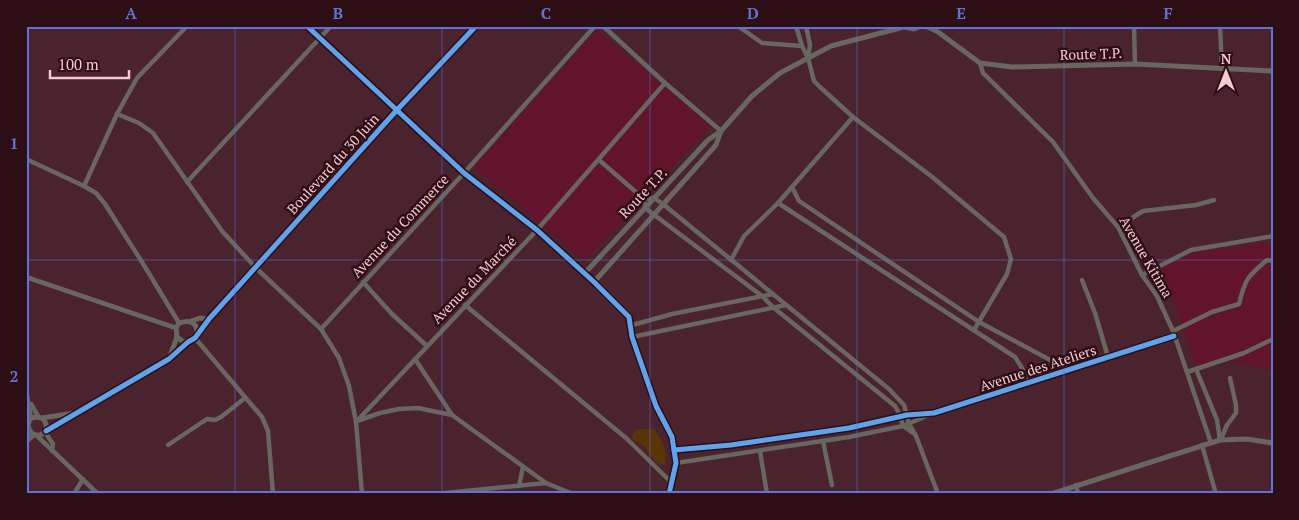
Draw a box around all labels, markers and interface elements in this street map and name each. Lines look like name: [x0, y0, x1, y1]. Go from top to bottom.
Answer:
text: A: [125, 2, 137, 24]
text: B: [333, 2, 343, 24]
text: C: [541, 2, 551, 24]
text: D: [747, 2, 759, 24]
text: E: [956, 2, 966, 24]
text: F: [1163, 2, 1173, 24]
street label: Route T.P.: [1059, 43, 1123, 64]
scale bar: [50, 48, 129, 80]
north arrow: [1202, 48, 1252, 98]
text: N: [1221, 49, 1232, 68]
text: 100 m: [58, 54, 99, 74]
street label: Boulevard du 30 Juin: [282, 109, 383, 218]
text: 1: [9, 132, 19, 154]
street label: Route T.P.: [614, 163, 671, 222]
street label: Avenue du Commerce: [347, 170, 453, 281]
street label: Avenue Kitima: [1115, 213, 1177, 301]
street label: Avenue du Marché: [427, 232, 520, 328]
street label: Avenue des Ateliers: [977, 340, 1098, 395]
text: 2: [9, 365, 19, 387]

